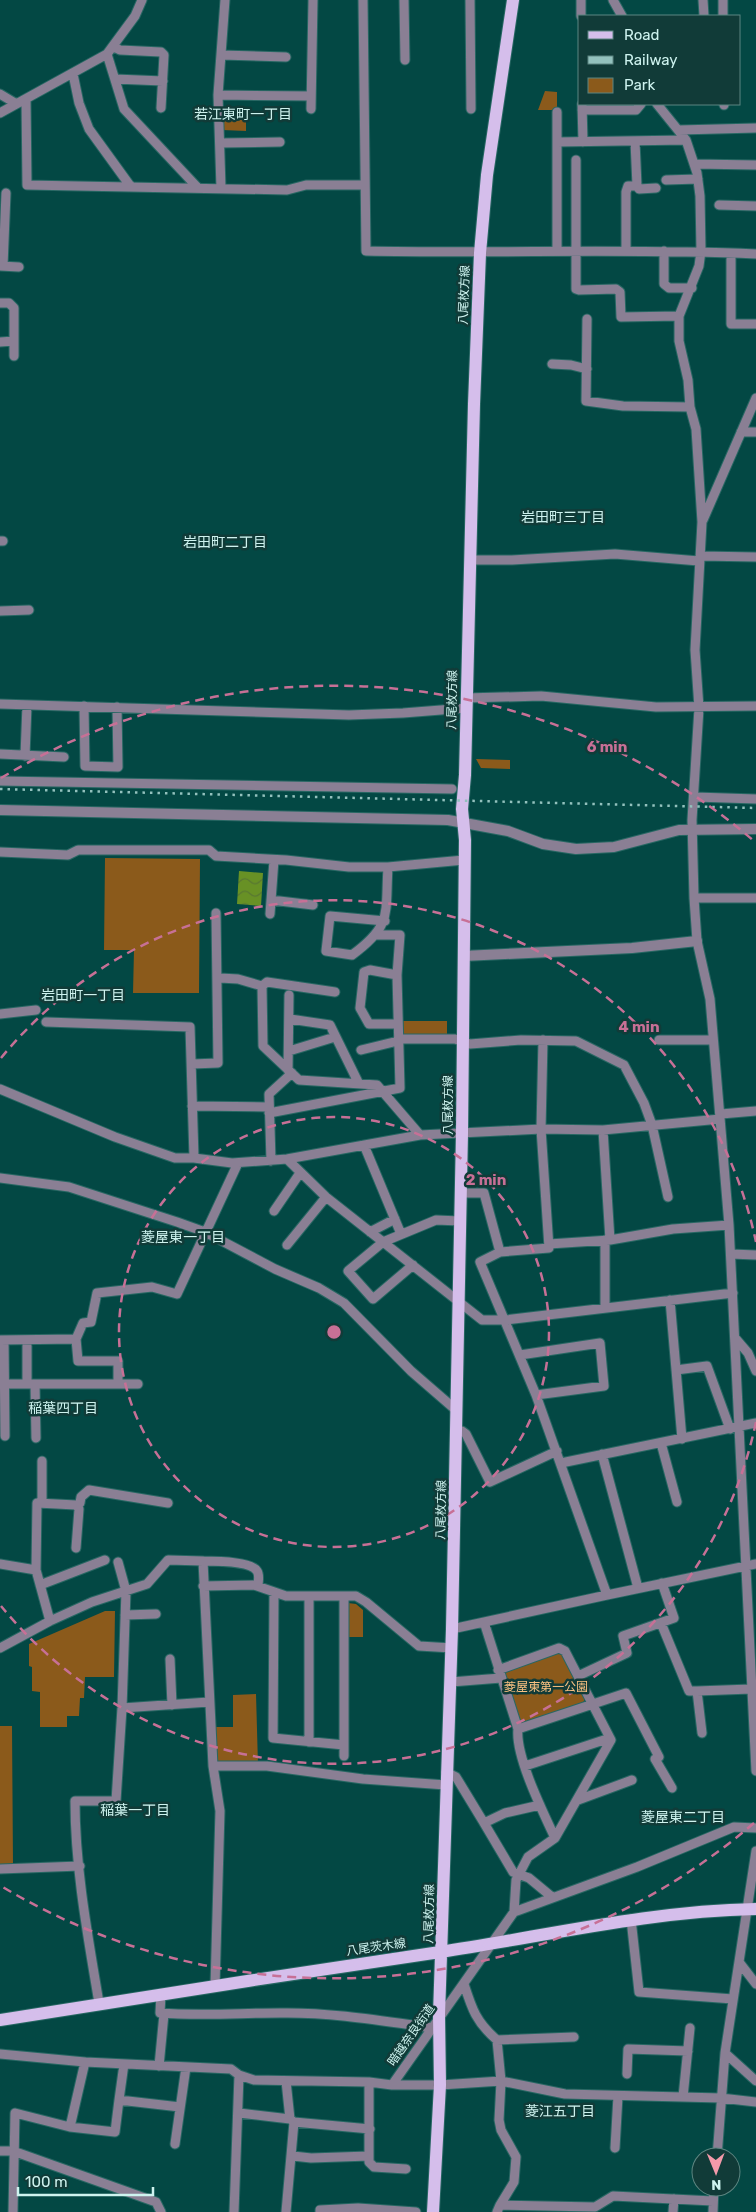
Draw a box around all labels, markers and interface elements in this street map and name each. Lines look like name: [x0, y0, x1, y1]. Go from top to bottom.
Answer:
legend: [578, 15, 741, 105]
text: Road: [624, 26, 660, 44]
text: Railway: [624, 51, 678, 69]
text: Park: [624, 76, 655, 94]
district label: 若江東町一丁目: [194, 106, 292, 123]
street label: 八尾枚方線: [456, 265, 472, 325]
district label: 岩田町三丁目: [521, 509, 605, 526]
district label: 岩田町二丁目: [183, 534, 267, 551]
street label: 八尾枚方線: [444, 670, 460, 730]
text: 6 min: [587, 738, 627, 756]
district label: 岩田町一丁目: [41, 987, 125, 1004]
text: 4 min: [618, 1018, 660, 1036]
street label: 八尾枚方線: [441, 1075, 455, 1135]
text: 2 min: [466, 1171, 506, 1189]
district label: 菱屋東一丁目: [141, 1229, 225, 1246]
centre of rings: [325, 1323, 343, 1341]
district label: 稲葉四丁目: [28, 1400, 98, 1417]
street label: 八尾枚方線: [433, 1480, 449, 1540]
park label: 菱屋東第一公園: [504, 1680, 588, 1694]
district label: 稲葉一丁目: [100, 1802, 170, 1819]
district label: 菱屋東二丁目: [641, 1809, 725, 1826]
street label: 八尾枚方線: [421, 1884, 437, 1944]
street label: 八尾茨木線: [345, 1936, 407, 1958]
street label: 暗越奈良街道: [385, 2001, 437, 2069]
district label: 菱江五丁目: [525, 2103, 595, 2120]
north arrow: [691, 2147, 741, 2197]
scale bar: [18, 2164, 152, 2196]
text: 100 m: [25, 2173, 67, 2191]
text: N: [711, 2176, 721, 2193]

